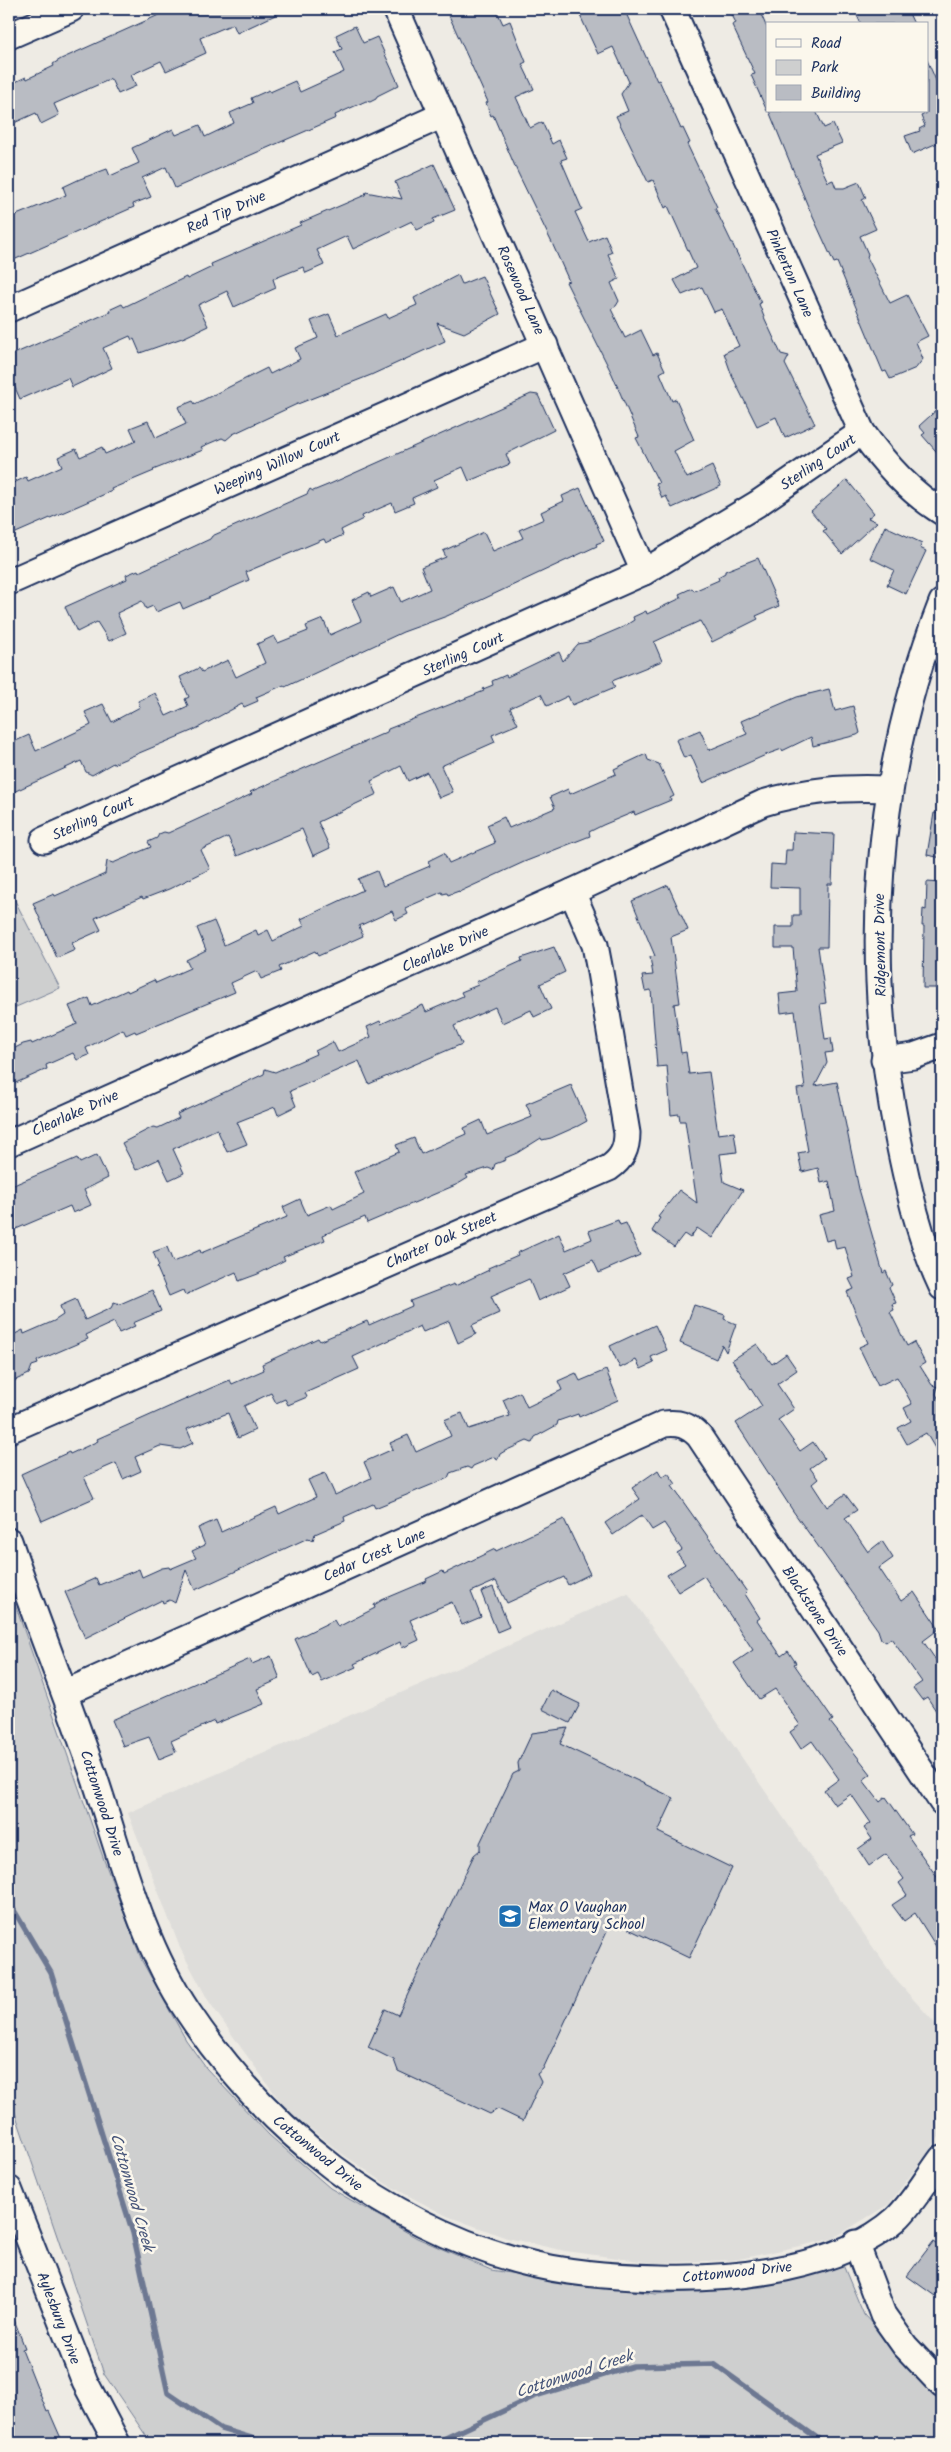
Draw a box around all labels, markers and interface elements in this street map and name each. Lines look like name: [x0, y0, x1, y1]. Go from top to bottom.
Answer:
legend: [766, 22, 928, 112]
text: Road: [811, 32, 842, 56]
text: Park: [811, 56, 839, 80]
text: Building: [811, 82, 861, 106]
street label: Red Tip Drive: [183, 185, 270, 241]
street label: Pinkerton Lane: [759, 225, 819, 322]
street label: Rosewood Lane: [490, 242, 551, 339]
street label: Weeping Willow Court: [210, 425, 345, 503]
street label: Sterling Court: [776, 428, 862, 497]
street label: Sterling Court: [418, 626, 508, 684]
street label: Sterling Court: [48, 790, 138, 848]
street label: Ridgemont Drive: [868, 893, 894, 997]
street label: Clearlake Drive: [398, 920, 493, 980]
street label: Clearlake Drive: [28, 1084, 123, 1144]
street label: Charter Oak Street: [382, 1205, 501, 1276]
street label: Cedar Crest Lane: [319, 1522, 430, 1589]
street label: Blackstone Drive: [775, 1561, 854, 1662]
street label: Cottonwood Drive: [73, 1747, 130, 1860]
place label: Max O Vaughan Elementary School: [528, 1896, 645, 1937]
school or university icon: Max O Vaughan Elementary School: [497, 1903, 523, 1929]
street label: Cottonwood Drive: [267, 2110, 368, 2198]
water label: Cottonwood Creek: [103, 2131, 161, 2257]
street label: Cottonwood Drive: [681, 2255, 794, 2291]
street label: Aylesbury Drive: [29, 2269, 87, 2368]
water label: Cottonwood Creek: [513, 2343, 638, 2405]

